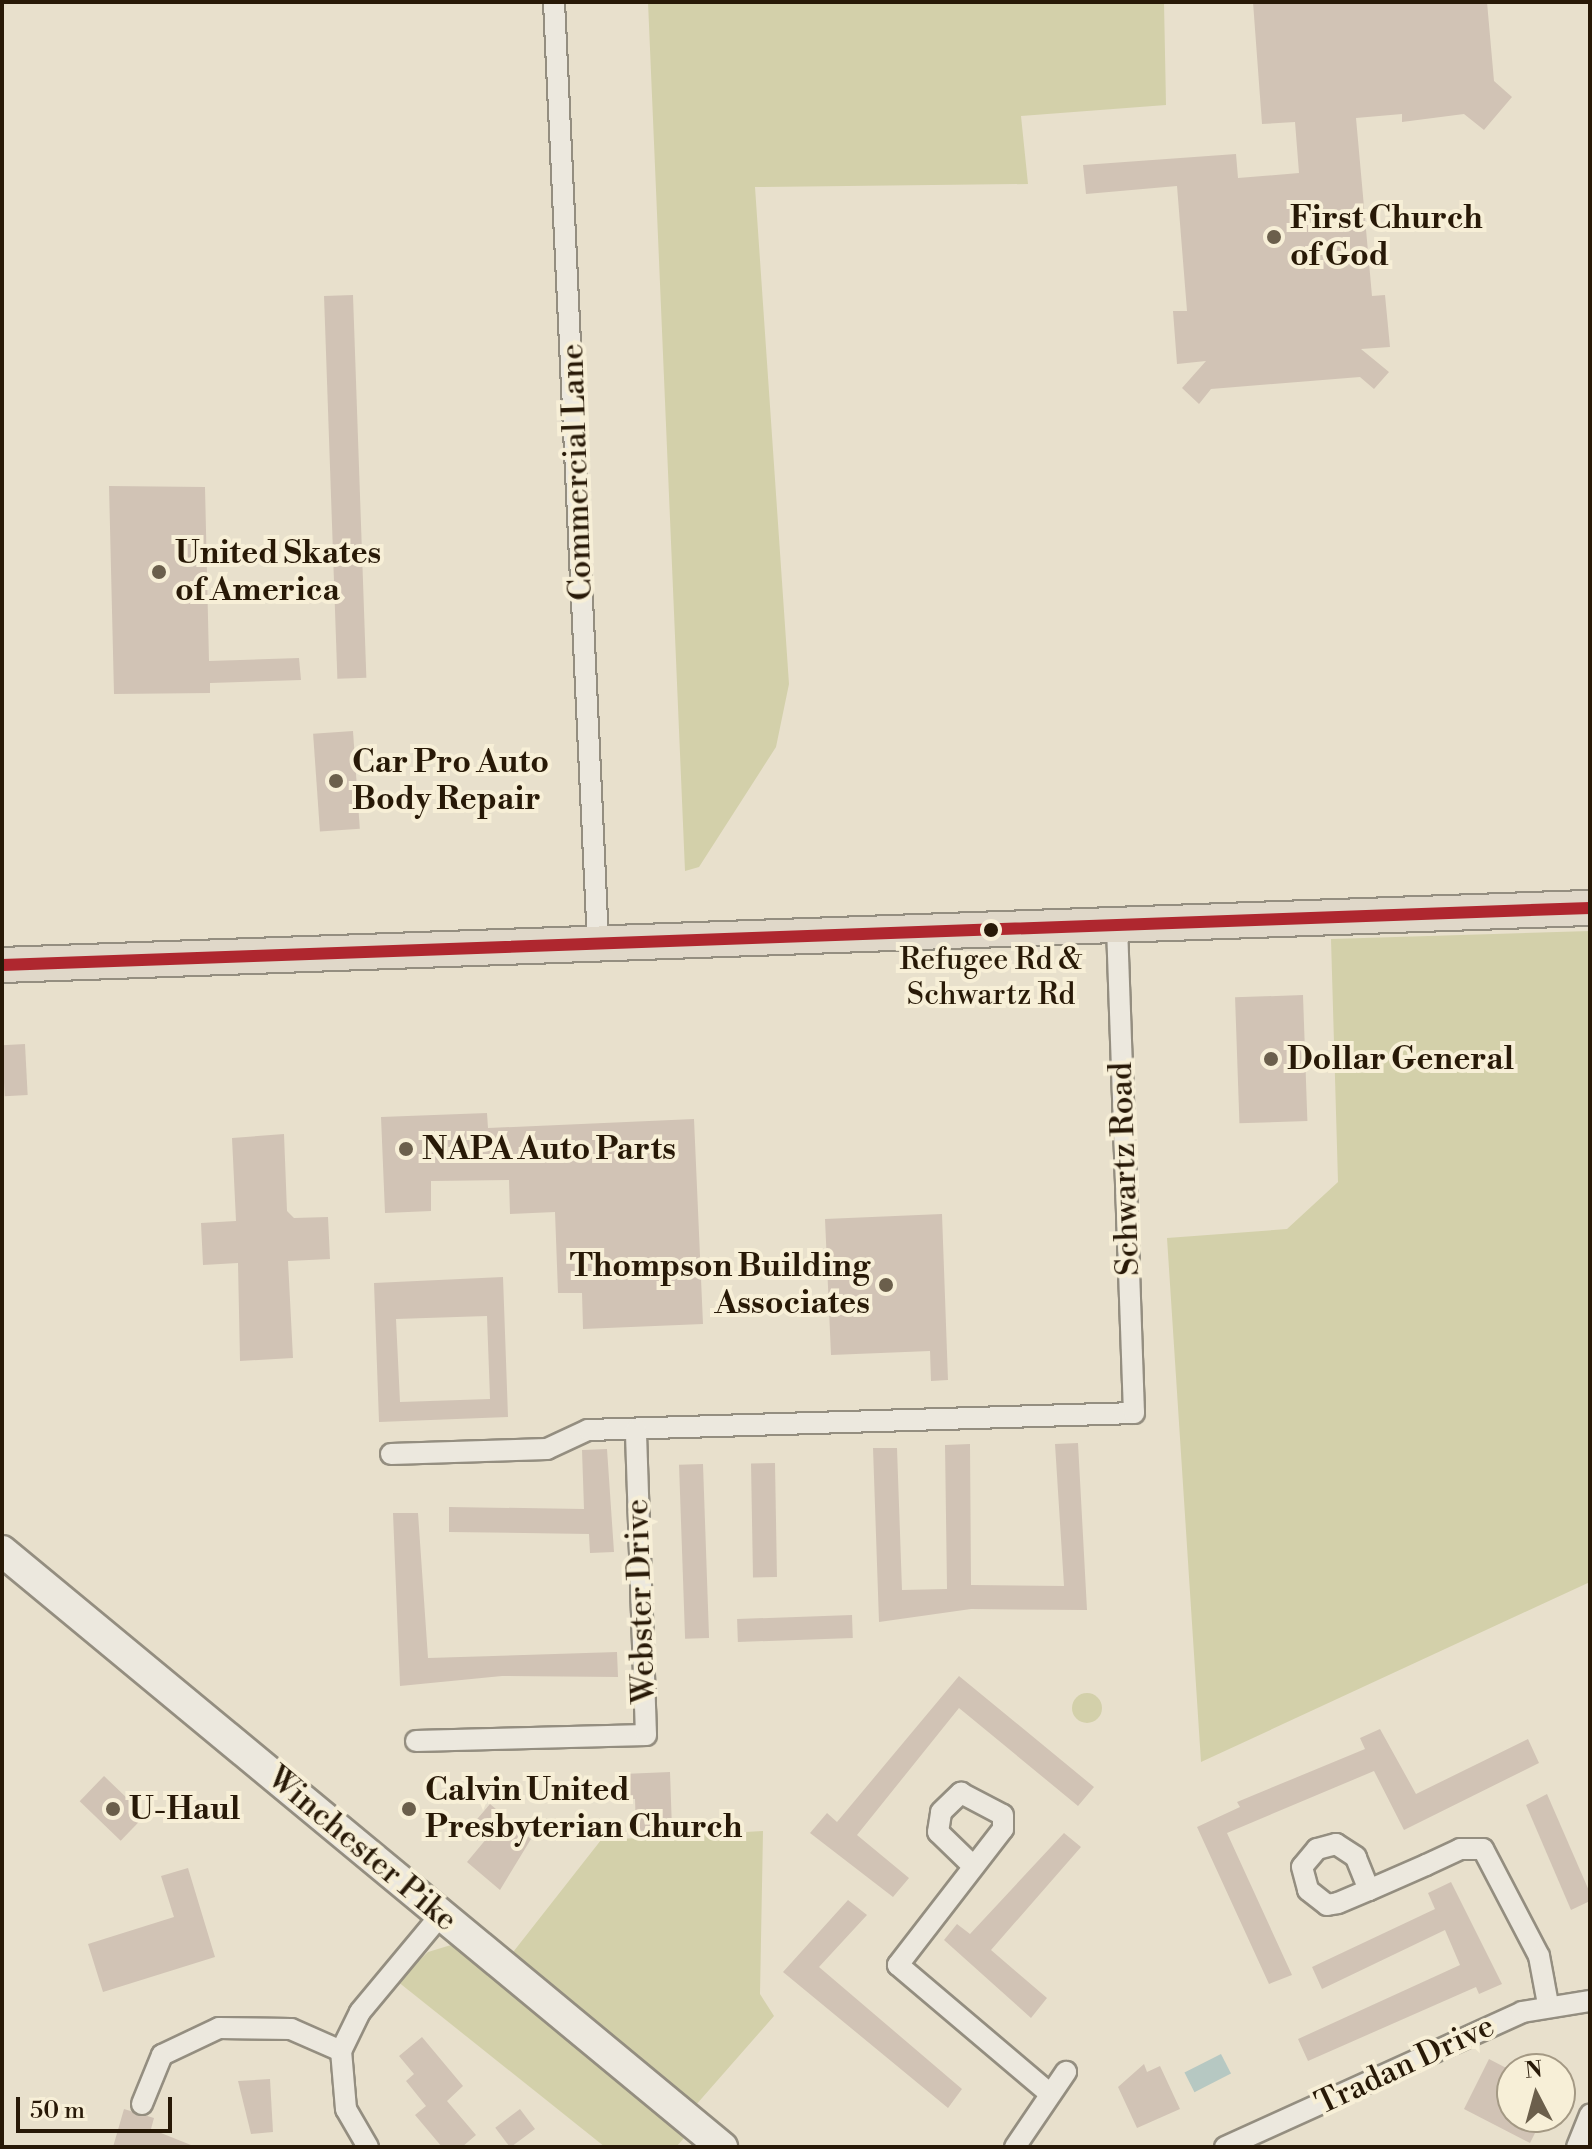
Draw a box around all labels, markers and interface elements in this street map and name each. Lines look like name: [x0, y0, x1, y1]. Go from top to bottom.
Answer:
place label: First Church of God: [1290, 200, 1483, 275]
marker: First Church of God: [1265, 228, 1283, 246]
street label: Commercial Lane: [553, 343, 601, 601]
place label: United Skates of America: [175, 535, 381, 610]
marker: United Skates of America: [150, 563, 168, 581]
place label: Car Pro Auto Body Repair: [352, 744, 549, 819]
marker: Car Pro Auto Body Repair: [327, 772, 345, 790]
marker: Refugee Rd & Schwartz Rd: [983, 922, 999, 938]
place label: Refugee Rd & Schwartz Rd: [899, 942, 1083, 1012]
place label: Dollar General: [1287, 1040, 1514, 1078]
marker: Dollar General: [1262, 1050, 1280, 1068]
street label: Schwartz Road: [1102, 1061, 1148, 1277]
place label: NAPA Auto Parts: [422, 1130, 676, 1168]
marker: NAPA Auto Parts: [397, 1140, 415, 1158]
place label: Thompson Building Associates: [570, 1248, 870, 1323]
marker: Thompson Building Associates: [877, 1276, 895, 1294]
street label: Webster Drive: [618, 1498, 664, 1704]
street label: Winchester Pike: [259, 1759, 465, 1939]
place label: Calvin United Presbyterian Church: [425, 1772, 743, 1847]
place label: U-Haul: [129, 1790, 240, 1828]
marker: U-Haul: [104, 1800, 122, 1818]
marker: Calvin United Presbyterian Church: [400, 1800, 418, 1818]
street label: Tradan Drive: [1310, 2007, 1500, 2123]
north arrow: [1496, 2053, 1576, 2133]
text: N: [1524, 2056, 1544, 2085]
scale bar: [20, 2081, 176, 2131]
text: 50 m: [30, 2096, 85, 2126]

